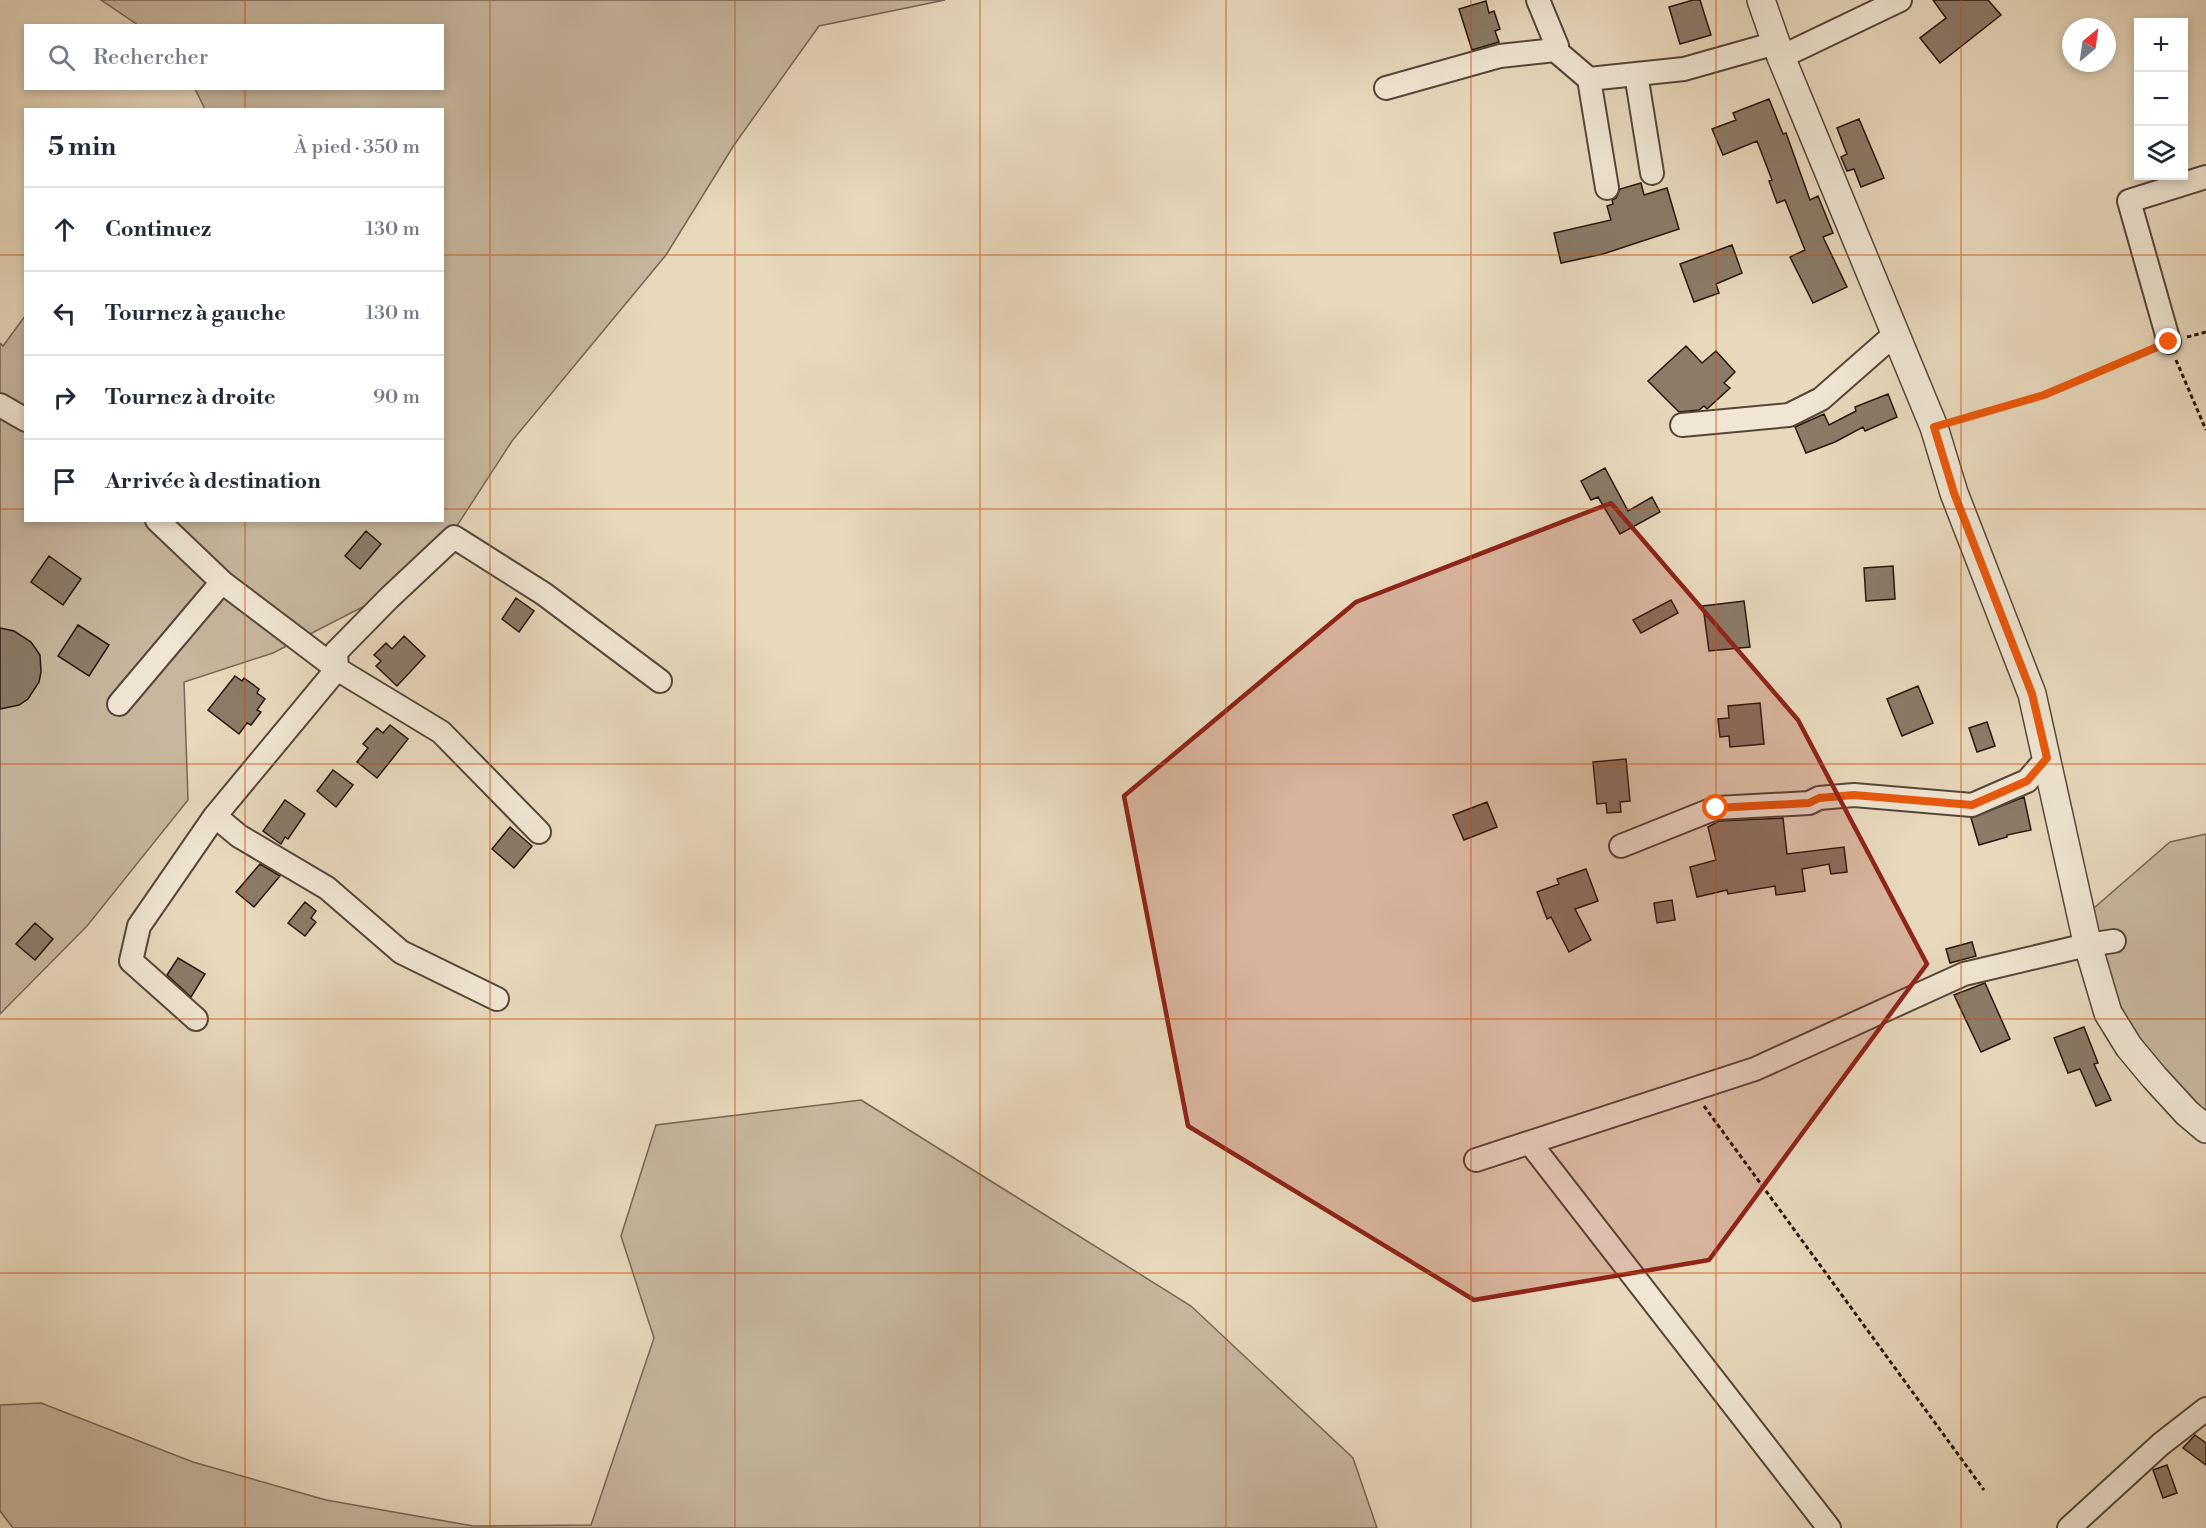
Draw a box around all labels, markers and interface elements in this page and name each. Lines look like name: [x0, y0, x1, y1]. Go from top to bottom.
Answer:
north arrow: [2062, 18, 2116, 72]
map controls: [2134, 18, 2188, 180]
button: +: [2134, 18, 2188, 72]
search box: [24, 24, 444, 90]
icon: search: [45, 41, 78, 74]
text: Rechercher: [93, 44, 208, 71]
button: −: [2134, 72, 2188, 126]
button: layers: [2134, 126, 2188, 180]
text: 5 min: [48, 131, 116, 163]
text: À pied · 350 m: [294, 135, 420, 160]
icon: ahead: [48, 213, 81, 246]
text: Continuez: [105, 216, 211, 243]
text: 130 m: [365, 217, 420, 242]
icon: left: [48, 297, 81, 330]
text: Tournez à gauche: [105, 300, 286, 327]
text: 130 m: [365, 301, 420, 326]
route end: [2155, 328, 2181, 354]
icon: right: [48, 381, 81, 414]
text: Tournez à droite: [105, 384, 276, 411]
text: 90 m: [373, 385, 420, 410]
icon: arrive: [48, 465, 81, 498]
text: Arrivée à destination: [105, 468, 321, 495]
route start: [1702, 794, 1728, 820]

